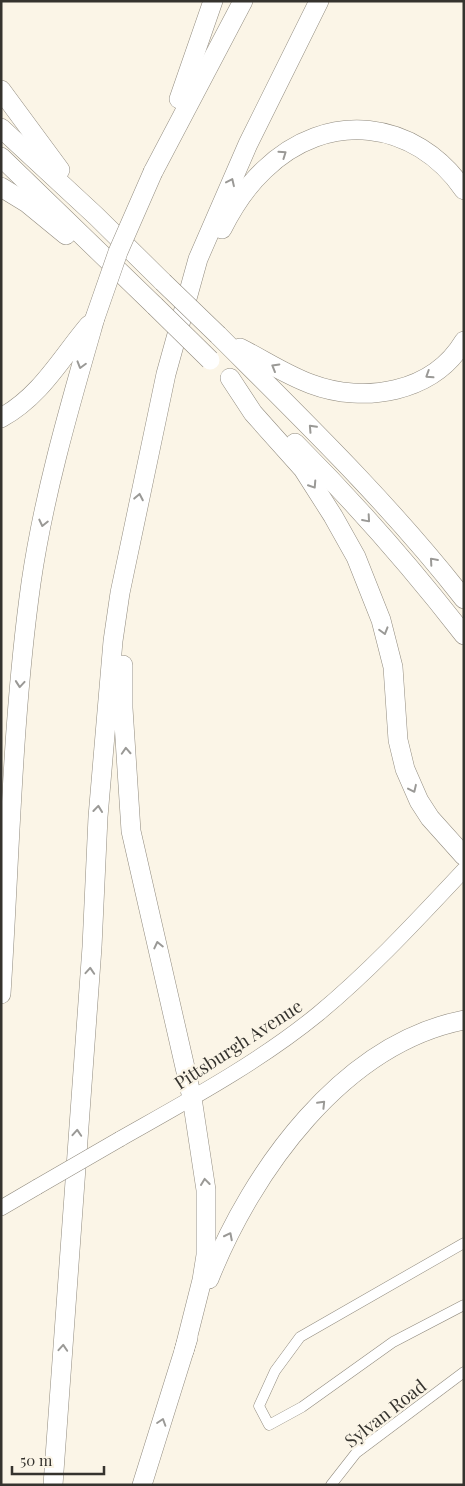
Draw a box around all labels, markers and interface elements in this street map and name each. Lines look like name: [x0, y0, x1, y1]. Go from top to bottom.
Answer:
one-way arrow: [277, 151, 287, 160]
one-way arrow: [224, 178, 235, 187]
one-way arrow: [77, 360, 87, 369]
one-way arrow: [272, 363, 281, 373]
one-way arrow: [425, 369, 435, 378]
one-way arrow: [309, 425, 318, 434]
one-way arrow: [307, 480, 317, 489]
one-way arrow: [133, 493, 143, 502]
one-way arrow: [361, 514, 370, 523]
one-way arrow: [38, 518, 48, 527]
one-way arrow: [430, 558, 439, 567]
one-way arrow: [378, 626, 389, 635]
one-way arrow: [15, 680, 26, 688]
one-way arrow: [120, 747, 131, 755]
one-way arrow: [407, 784, 418, 793]
one-way arrow: [92, 805, 103, 813]
one-way arrow: [153, 941, 164, 950]
one-way arrow: [85, 967, 96, 975]
street label: Pittsburgh Avenue: [169, 994, 307, 1094]
one-way arrow: [316, 1100, 325, 1109]
one-way arrow: [72, 1129, 83, 1137]
one-way arrow: [200, 1178, 211, 1186]
one-way arrow: [223, 1232, 233, 1241]
one-way arrow: [57, 1344, 68, 1352]
street label: Sylvan Road: [339, 1373, 431, 1452]
one-way arrow: [156, 1418, 166, 1426]
scale bar: [12, 1444, 105, 1476]
text: 50 m: [20, 1450, 53, 1470]

